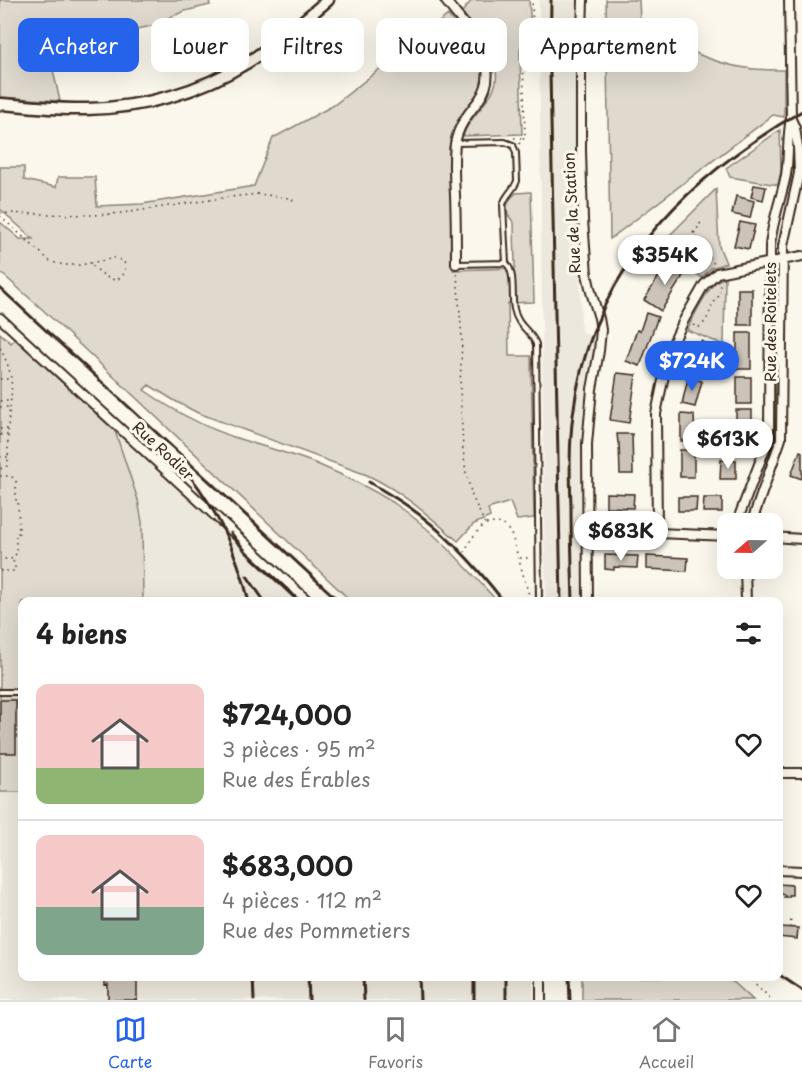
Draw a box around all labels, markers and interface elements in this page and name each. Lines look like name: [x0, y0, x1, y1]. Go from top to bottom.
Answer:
chip: Acheter: [18, 18, 139, 72]
chip: Louer: [151, 18, 249, 72]
chip: Filtres: [261, 18, 364, 72]
chip: Nouveau: [376, 18, 507, 72]
chip: Appartement: [519, 18, 698, 72]
street label: Rue de la Station: [556, 152, 586, 274]
pin: $354K: [623, 235, 707, 286]
text: $354K: [632, 239, 698, 269]
street label: Rue des Roitelets: [758, 262, 781, 382]
pin: $724K: [650, 341, 734, 392]
text: $724K: [659, 345, 725, 375]
street label: Rue Rodier: [128, 415, 200, 485]
pin: $613K: [686, 419, 770, 470]
text: $613K: [697, 423, 759, 453]
pin: $683K: [579, 511, 663, 562]
north arrow: [717, 513, 783, 579]
map controls: [717, 513, 783, 579]
text: $683K: [588, 515, 654, 545]
text: 4 biens: [36, 614, 127, 653]
icon: filters: [732, 617, 765, 650]
text: $724,000: [222, 695, 352, 734]
icon: home: [84, 708, 156, 780]
icon: heart: [732, 728, 765, 761]
text: 3 pièces · 95 m²: [222, 734, 376, 764]
text: Rue des Érables: [222, 764, 370, 794]
text: $683,000: [222, 846, 353, 885]
icon: home: [84, 859, 156, 931]
icon: heart: [732, 879, 765, 912]
text: 4 pièces · 112 m²: [222, 885, 382, 915]
text: Rue des Pommetiers: [222, 915, 410, 945]
tab: Carte: [108, 1013, 152, 1073]
tab: Favoris: [368, 1013, 423, 1073]
tab: Accueil: [639, 1013, 694, 1073]

